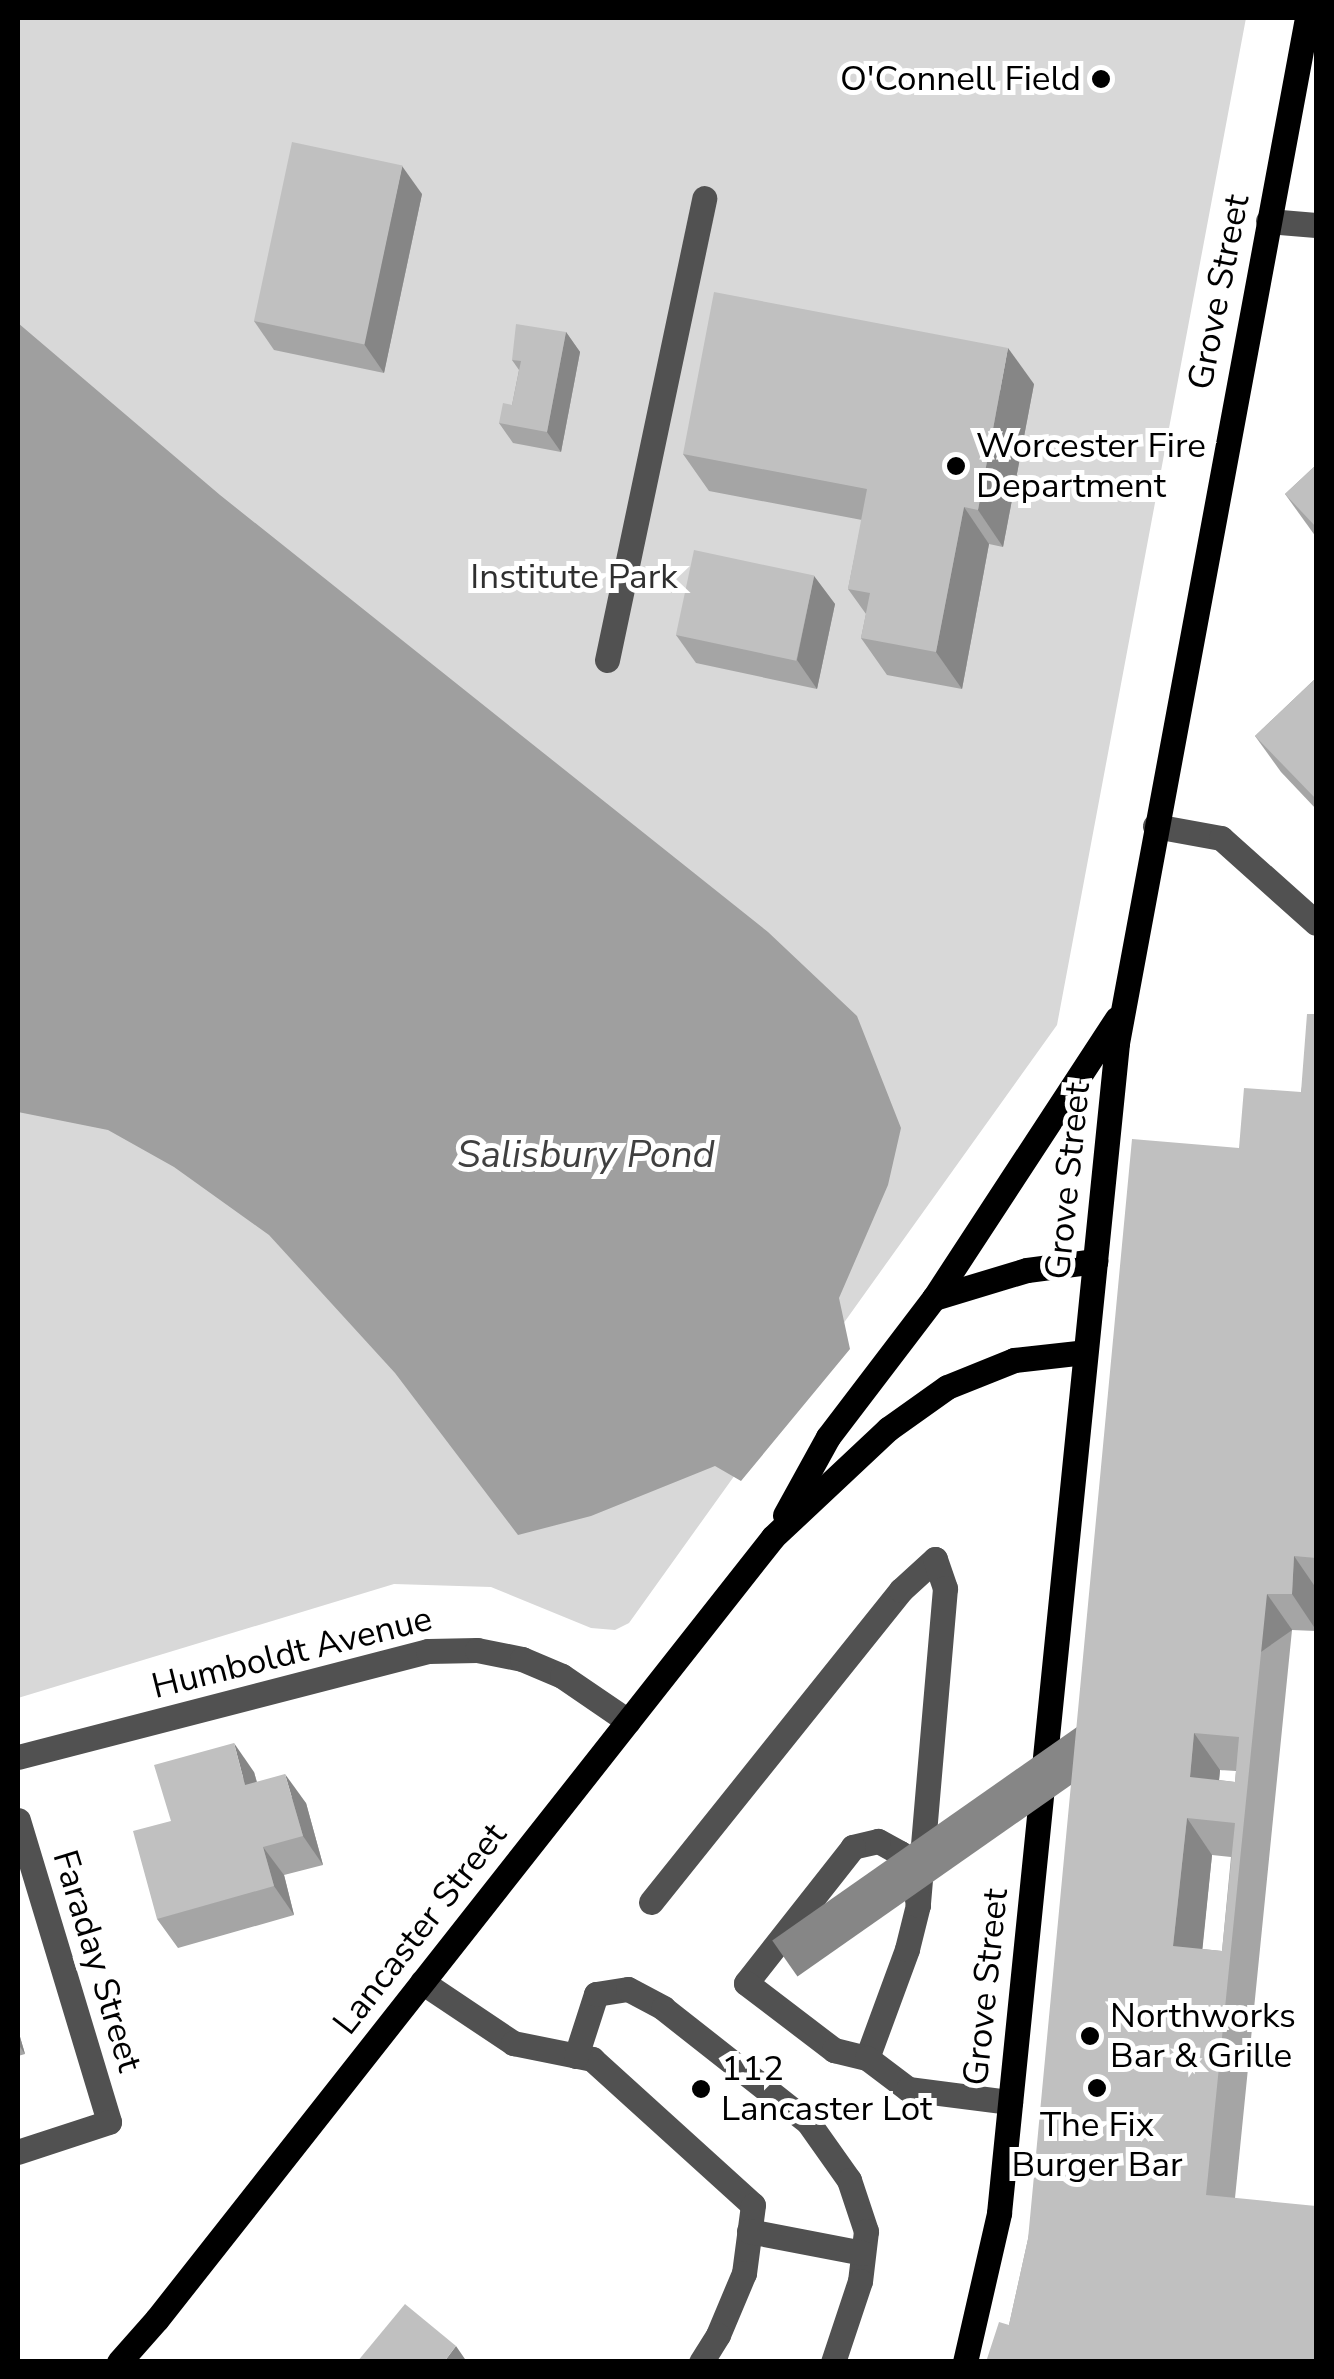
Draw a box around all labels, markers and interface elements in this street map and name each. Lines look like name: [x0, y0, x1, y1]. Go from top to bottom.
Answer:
place label: O'Connell Field: [840, 58, 1081, 100]
marker: O'Connell Field: [1090, 68, 1112, 90]
street label: Grove Street: [1180, 191, 1258, 393]
place label: Worcester Fire Department: [976, 425, 1206, 507]
marker: Worcester Fire Department: [945, 455, 967, 477]
park label: Institute Park: [470, 556, 678, 598]
street label: Grove Street: [1037, 1080, 1099, 1282]
water label: Salisbury Pond: [457, 1132, 715, 1178]
street label: Humboldt Avenue: [148, 1598, 436, 1708]
street label: Lancaster Street: [325, 1815, 515, 2043]
street label: Faraday Street: [43, 1845, 151, 2077]
street label: Grove Street: [955, 1886, 1017, 2088]
place label: Northworks Bar & Grille: [1110, 1995, 1296, 2077]
marker: Northworks Bar & Grille: [1079, 2025, 1101, 2047]
place label: 112 Lancaster Lot: [721, 2048, 932, 2130]
marker: The Fix Burger Bar: [1086, 2077, 1108, 2099]
marker: 112 Lancaster Lot: [690, 2078, 712, 2100]
place label: The Fix Burger Bar: [1012, 2104, 1182, 2186]

